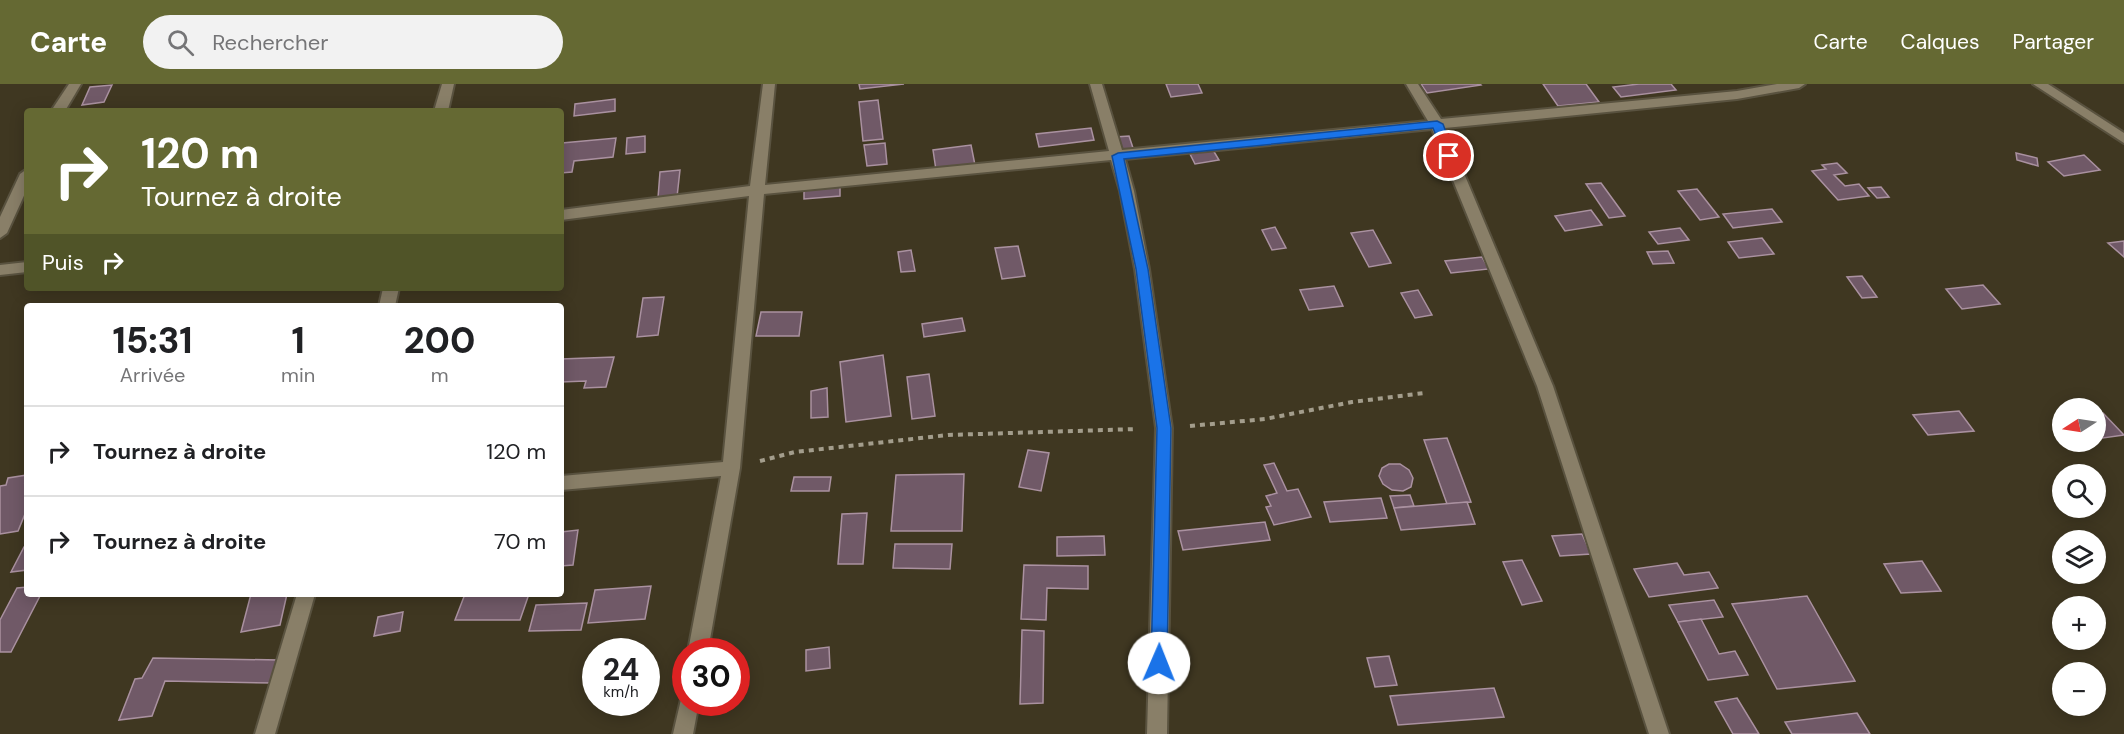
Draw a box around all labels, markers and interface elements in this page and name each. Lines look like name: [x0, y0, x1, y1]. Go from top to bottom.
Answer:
search box: [143, 15, 563, 69]
text: Carte: [30, 24, 107, 61]
icon: search: [164, 26, 197, 59]
text: Rechercher: [212, 28, 328, 57]
text: Carte: [1813, 28, 1868, 56]
text: Calques: [1901, 28, 1979, 56]
text: Partager: [2012, 28, 2094, 56]
text: 120 m: [141, 126, 259, 181]
pin: [1423, 130, 1474, 181]
icon: right: [42, 132, 120, 210]
icon: arrive: [1432, 139, 1465, 172]
text: Tournez à droite: [141, 179, 342, 214]
icon: right: [96, 246, 129, 279]
text: Puis: [42, 248, 84, 277]
text: 15:31: [113, 317, 193, 364]
text: 1: [292, 317, 305, 364]
text: 200: [404, 317, 475, 364]
text: Arrivée: [120, 362, 185, 388]
text: min: [281, 362, 315, 388]
text: m: [431, 362, 449, 388]
north arrow: [2052, 398, 2106, 452]
map controls: [2052, 398, 2106, 716]
icon: right: [42, 435, 75, 468]
text: Tournez à droite: [93, 437, 266, 466]
text: 120 m: [486, 437, 546, 466]
button: search: [2052, 464, 2106, 518]
icon: right: [42, 525, 75, 558]
text: Tournez à droite: [93, 527, 266, 556]
text: 70 m: [494, 527, 546, 556]
button: layers: [2052, 530, 2106, 584]
button: +: [2052, 596, 2106, 650]
position arrow: [1127, 631, 1191, 695]
speed limit sign: 30: [672, 638, 750, 716]
text: 24: [603, 650, 639, 689]
button: −: [2052, 662, 2106, 716]
text: km/h: [603, 682, 639, 702]

